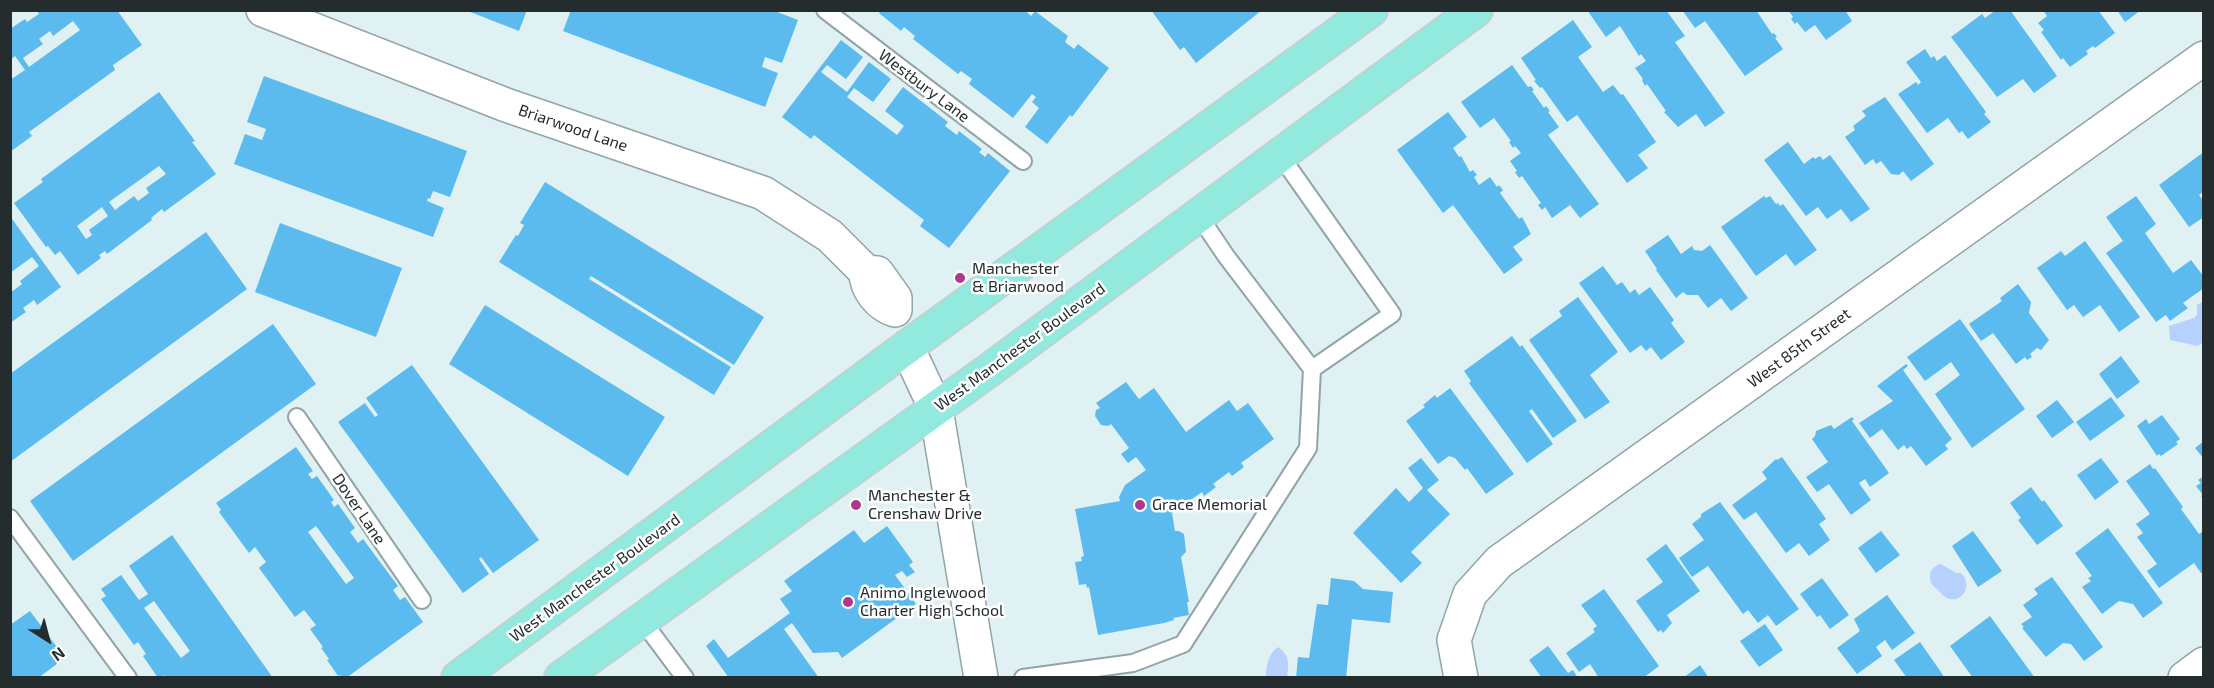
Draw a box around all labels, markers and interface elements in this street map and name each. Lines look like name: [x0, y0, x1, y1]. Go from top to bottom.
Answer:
street label: Westbury Lane: [875, 45, 973, 127]
street label: Briarwood Lane: [516, 100, 630, 156]
place label: Manchester & Briarwood: [972, 259, 1064, 297]
marker: Manchester & Briarwood: [953, 271, 967, 285]
street label: West Manchester Boulevard: [931, 279, 1109, 415]
street label: West 85th Street: [1744, 304, 1854, 392]
street label: Dover Lane: [328, 470, 390, 548]
place label: Manchester & Crenshaw Drive: [868, 486, 982, 524]
place label: Grace Memorial: [1152, 495, 1267, 515]
marker: Manchester & Crenshaw Drive: [849, 498, 863, 512]
marker: Grace Memorial: [1133, 498, 1147, 512]
street label: West Manchester Boulevard: [506, 510, 684, 646]
place label: Animo Inglewood Charter High School: [860, 583, 1004, 621]
marker: Animo Inglewood Charter High School: [841, 595, 855, 609]
north arrow: [18, 610, 78, 670]
text: N: [49, 644, 69, 666]

